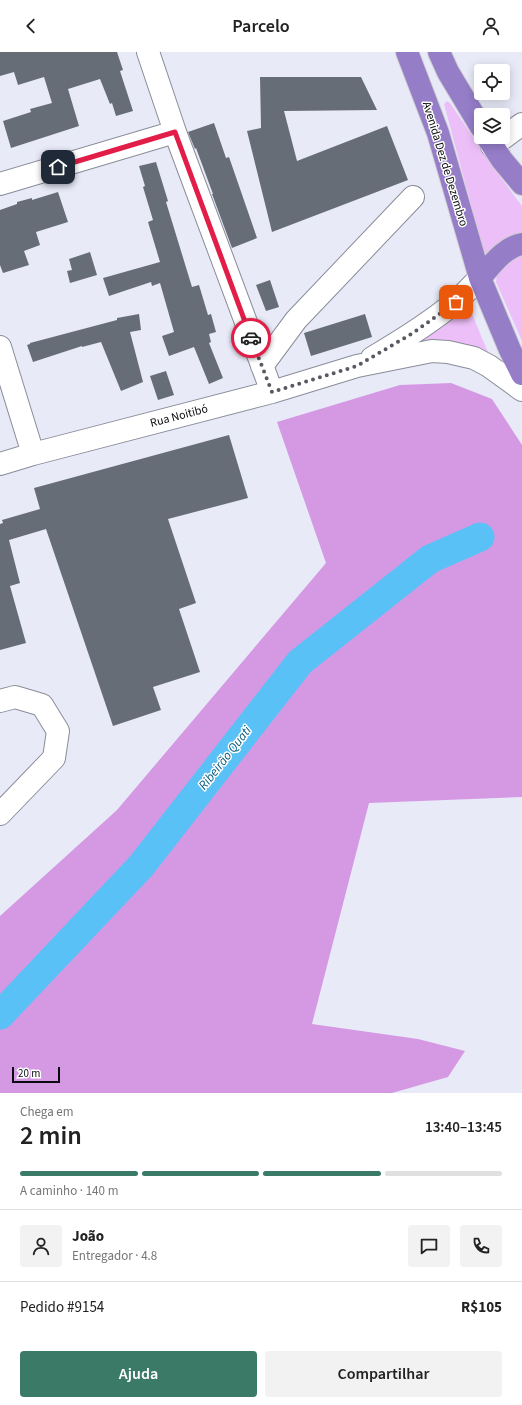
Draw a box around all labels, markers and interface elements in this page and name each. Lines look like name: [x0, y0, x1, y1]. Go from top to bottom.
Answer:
text: Parcelo: [232, 14, 290, 39]
icon: back: [20, 15, 42, 37]
icon: person: [480, 15, 502, 37]
map controls: [474, 64, 510, 144]
button: locate: [474, 64, 510, 100]
street label: Avenida Dez de Dezembro: [418, 99, 472, 229]
button: layers: [474, 108, 510, 144]
pin: [41, 150, 75, 184]
icon: home: [47, 156, 69, 178]
pin: [439, 285, 473, 319]
icon: bag: [445, 291, 467, 313]
courier: [231, 318, 271, 358]
icon: car: [240, 327, 262, 349]
street label: Rua Noitibó: [148, 400, 210, 432]
water label: Ribeirão Quati: [194, 722, 256, 794]
scale bar: [12, 1065, 60, 1084]
text: 20 m: [18, 1066, 40, 1081]
text: Chega em: [20, 1103, 74, 1121]
text: 2 min: [20, 1117, 82, 1154]
text: 13:40–13:45: [425, 1117, 502, 1138]
text: A caminho · 140 m: [20, 1182, 118, 1200]
button: person: [20, 1225, 62, 1267]
button: chat: [408, 1225, 450, 1267]
button: phone: [460, 1225, 502, 1267]
text: João: [72, 1226, 104, 1247]
text: Entregador · 4.8: [72, 1247, 157, 1265]
text: Pedido #9154: [20, 1297, 104, 1318]
text: R$105: [461, 1297, 502, 1318]
button: Ajuda: [20, 1351, 257, 1397]
button: Compartilhar: [265, 1351, 502, 1397]

